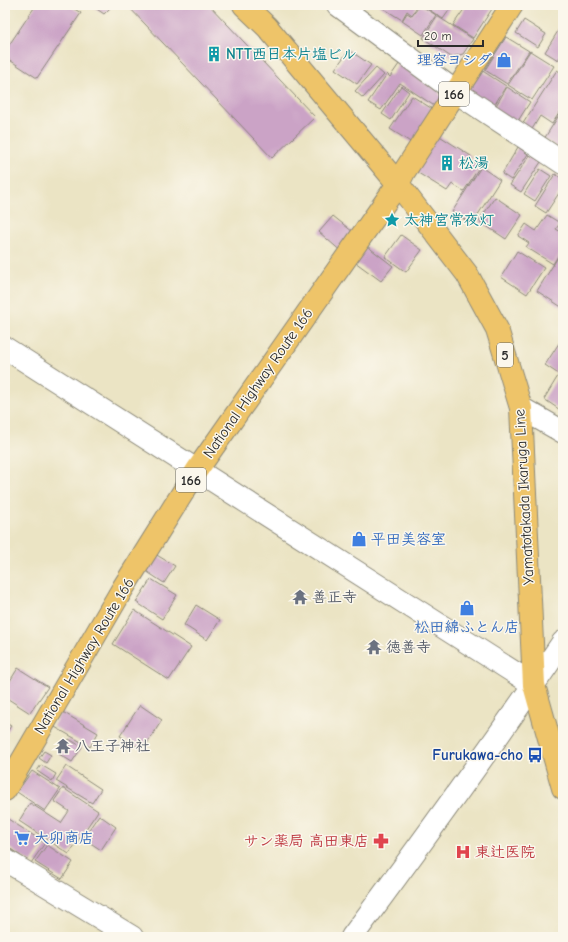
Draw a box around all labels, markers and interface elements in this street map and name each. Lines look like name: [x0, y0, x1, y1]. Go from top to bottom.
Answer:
scale bar: [418, 22, 483, 48]
text: 20 m: [424, 29, 452, 43]
building icon: NTT西日本片塩ビル: [205, 45, 223, 63]
place label: NTT西日本片塩ビル: [226, 45, 357, 63]
place label: 理容ヨシダ: [417, 51, 492, 69]
shop icon: 理容ヨシダ: [495, 51, 513, 69]
road number: 166: [439, 82, 469, 106]
building icon: 松湯: [438, 154, 456, 172]
place label: 松湯: [459, 154, 489, 172]
place icon: 太神宮常夜灯: [383, 211, 401, 229]
place label: 太神宮常夜灯: [404, 211, 494, 229]
street label: National Highway Route 166: [199, 305, 317, 461]
road number: 5: [497, 343, 513, 367]
street label: Yamatotakada Ikaruga Line: [510, 408, 538, 585]
road number: 166: [176, 468, 206, 492]
shop icon: 平田美容室: [350, 530, 368, 548]
place label: 平田美容室: [371, 530, 446, 548]
street label: National Highway Route 166: [30, 575, 138, 737]
temple icon: 善正寺: [291, 588, 309, 606]
place label: 善正寺: [312, 588, 357, 606]
shop icon: 松田綿ふとん店: [458, 599, 476, 617]
place label: 松田綿ふとん店: [414, 618, 520, 636]
temple icon: 徳善寺: [365, 638, 383, 656]
place label: 徳善寺: [386, 638, 431, 656]
temple icon: 八王子神社: [54, 737, 72, 755]
place label: 八王子神社: [75, 737, 150, 755]
place label: Furukawa-cho: [432, 746, 523, 764]
bus stop icon: Furukawa-cho: [526, 746, 544, 764]
supermarket icon: 大卯商店: [13, 829, 31, 847]
place label: 大卯商店: [34, 829, 94, 847]
place label: サン薬局 高田東店: [244, 832, 369, 850]
pharmacy icon: サン薬局 高田東店: [372, 832, 390, 850]
hospital icon: 東辻医院: [454, 843, 472, 861]
place label: 東辻医院: [475, 843, 535, 861]

